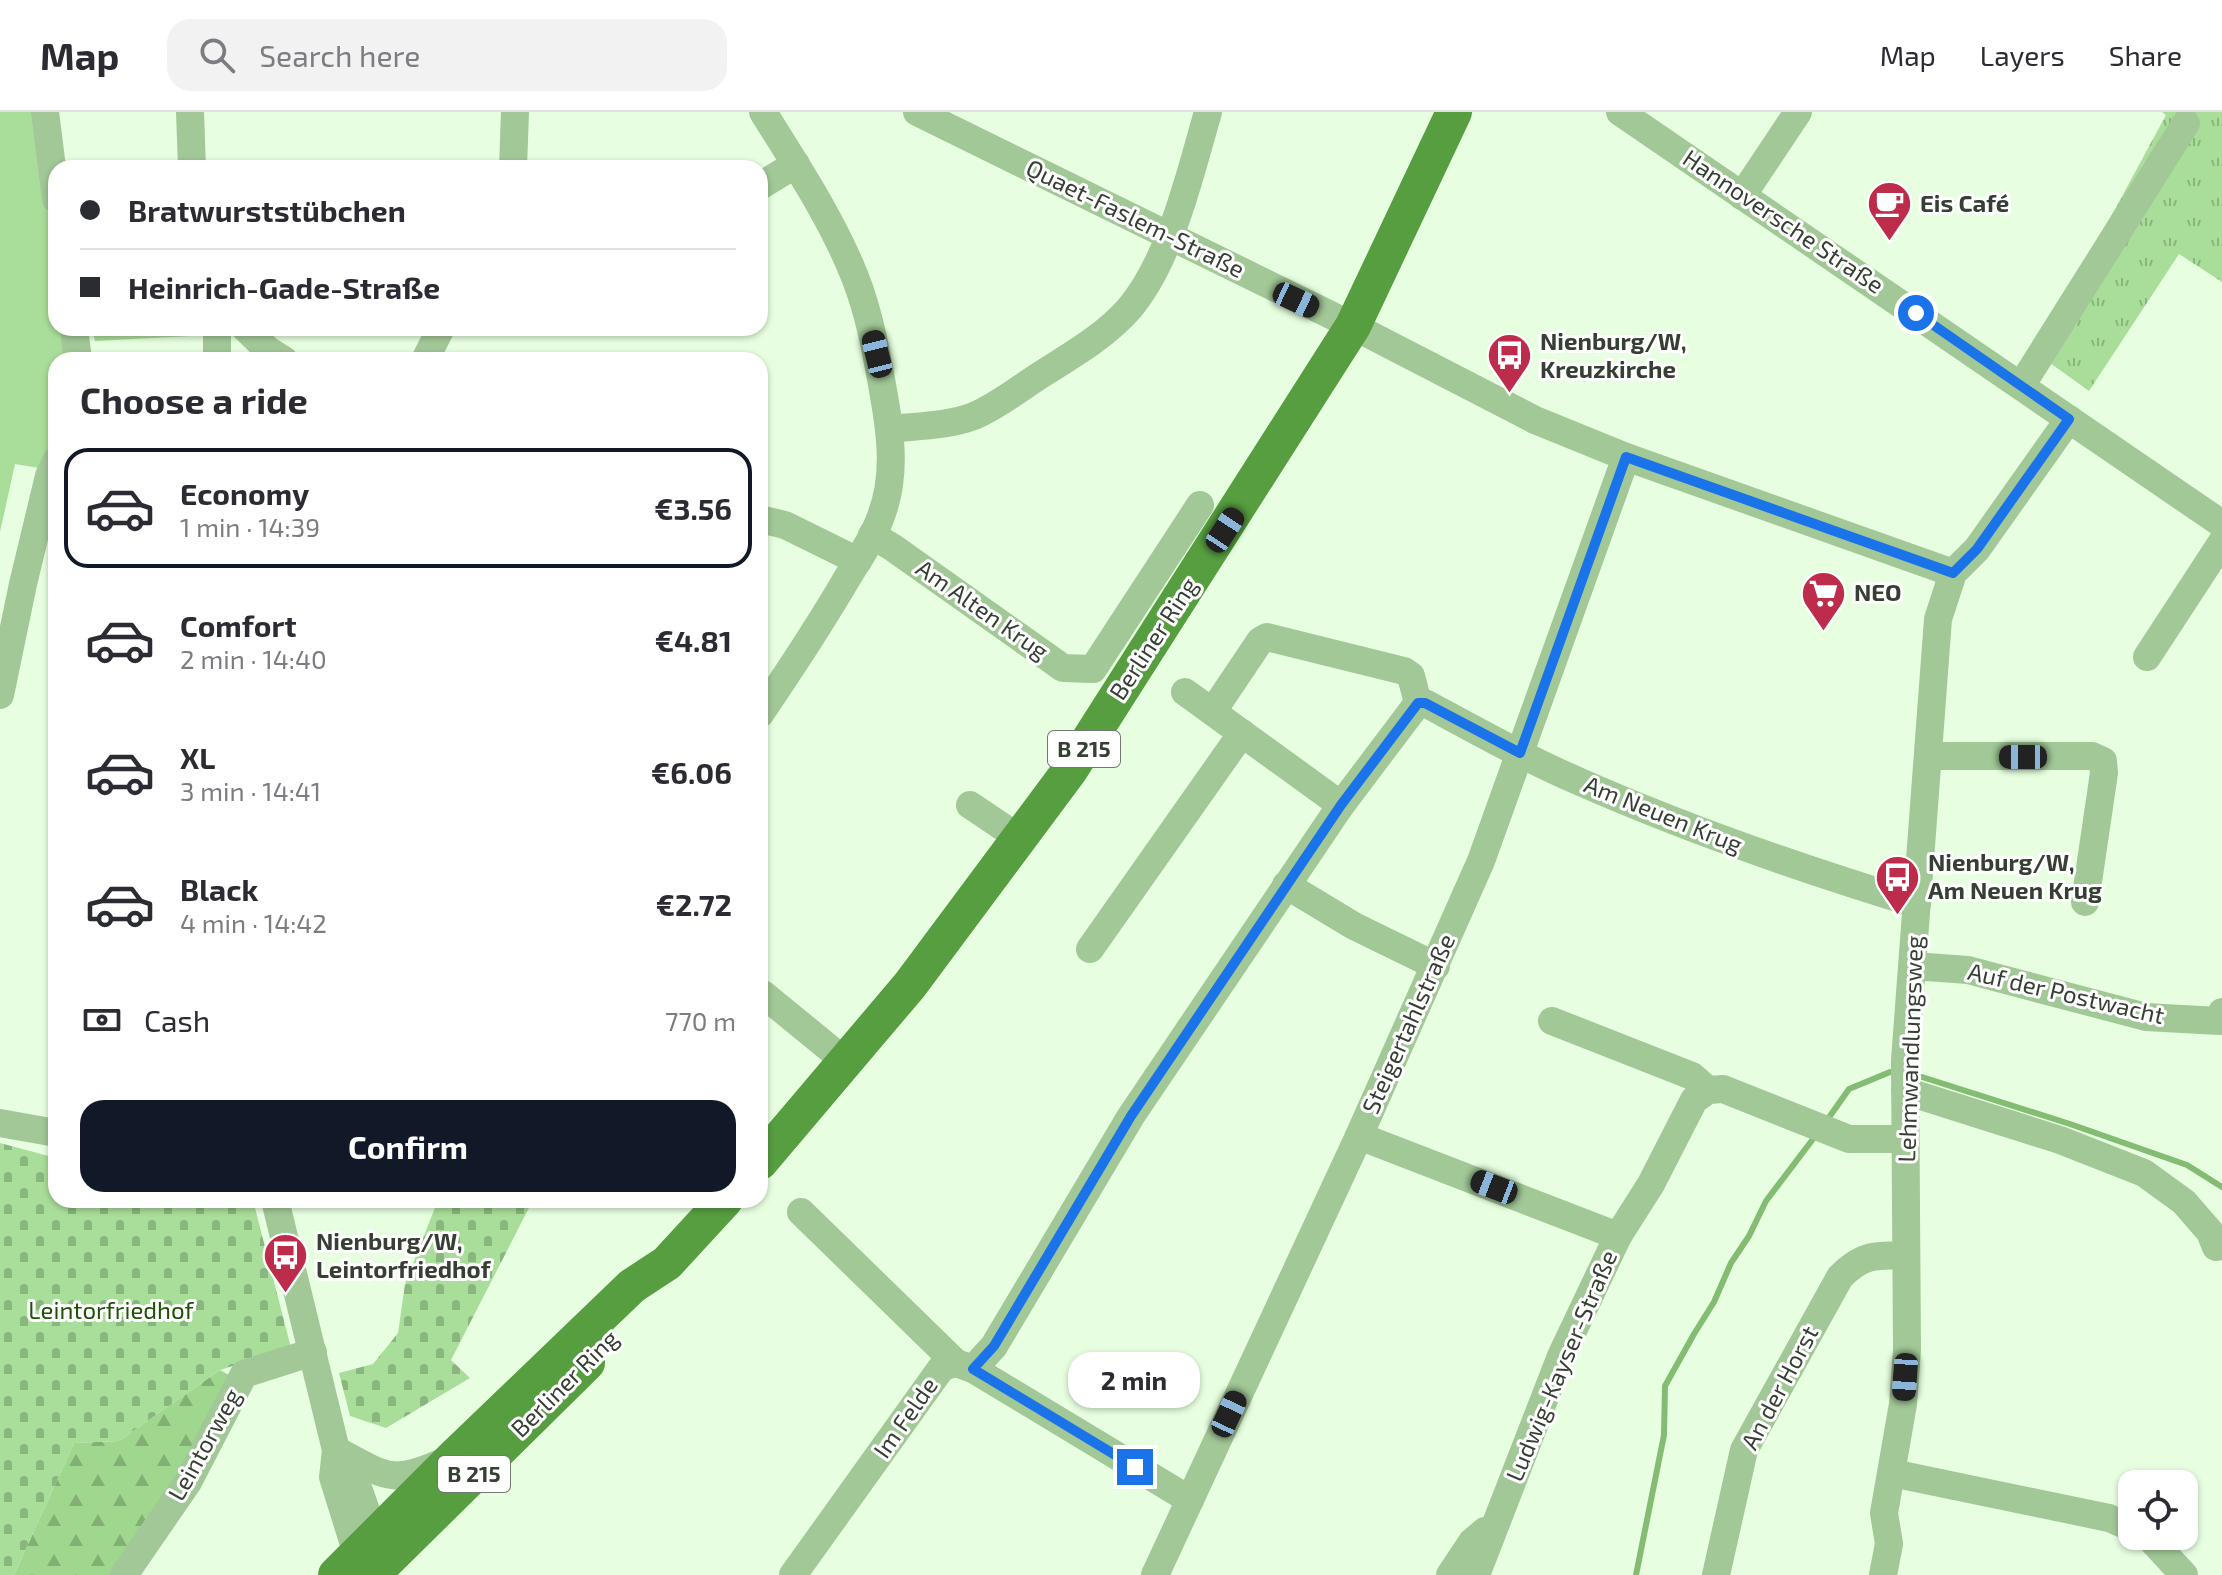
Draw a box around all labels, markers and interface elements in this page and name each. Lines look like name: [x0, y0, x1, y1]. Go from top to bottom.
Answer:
search box: [167, 19, 727, 91]
text: Map: [40, 32, 119, 78]
icon: search: [195, 33, 239, 77]
text: Search here: [259, 37, 420, 73]
text: Map: [1880, 38, 1936, 72]
text: Layers: [1980, 38, 2065, 72]
text: Share: [2109, 38, 2182, 72]
street label: Hannoversche Straße: [1678, 143, 1890, 299]
street label: Quaet-Faslem-Straße: [1022, 152, 1250, 283]
cafe icon: Eis Café: [1865, 180, 1913, 243]
place label: Eis Café: [1920, 188, 2009, 217]
text: Bratwurststübchen: [128, 192, 406, 228]
text: Heinrich-Gade-Straße: [128, 269, 440, 305]
car: [1269, 279, 1323, 321]
route start: [1898, 295, 1934, 331]
place label: Nienburg/W, Kreuzkirche: [1540, 326, 1687, 383]
car: [860, 328, 894, 380]
bus stop icon: Nienburg/W, Kreuzkirche: [1485, 332, 1533, 395]
text: Choose a ride: [80, 378, 308, 421]
icon: car: [84, 472, 156, 544]
text: Economy: [180, 475, 309, 511]
text: €3.56: [654, 490, 732, 526]
car: [1202, 503, 1248, 557]
text: 1 min · 14:39: [180, 511, 320, 542]
street label: Am Alten Krug: [911, 552, 1055, 665]
supermarket icon: NEO: [1799, 569, 1847, 632]
street label: Berliner Ring: [1102, 572, 1203, 705]
place label: NEO: [1854, 577, 1902, 606]
icon: car: [84, 604, 156, 676]
text: Comfort: [180, 607, 297, 643]
text: €4.81: [655, 622, 732, 658]
text: 2 min · 14:40: [180, 643, 327, 674]
road number: B 215: [1048, 731, 1120, 767]
icon: car: [84, 736, 156, 808]
text: XL: [180, 739, 215, 775]
car: [1999, 745, 2047, 769]
text: €6.06: [651, 754, 732, 790]
street label: Am Neuen Krug: [1580, 769, 1747, 858]
text: 3 min · 14:41: [180, 775, 321, 806]
place label: Nienburg/W, Am Neuen Krug: [1928, 847, 2102, 904]
bus stop icon: Nienburg/W, Am Neuen Krug: [1873, 853, 1921, 916]
icon: car: [84, 868, 156, 940]
text: Black: [180, 871, 258, 907]
text: €2.72: [656, 886, 732, 922]
text: 4 min · 14:42: [180, 907, 327, 938]
street label: Steigertahlstraße: [1355, 929, 1460, 1118]
street label: Lehmwandlungsweg: [1891, 935, 1928, 1163]
street label: Auf der Postwacht: [1965, 956, 2167, 1029]
icon: cash: [80, 998, 124, 1042]
text: Cash: [144, 1002, 210, 1038]
text: 770 m: [665, 1005, 736, 1036]
button: Confirm: [80, 1100, 736, 1192]
car: [1467, 1167, 1521, 1207]
place label: Nienburg/W, Leintorfriedhof: [316, 1226, 492, 1283]
bus stop icon: Nienburg/W, Leintorfriedhof: [261, 1232, 309, 1295]
street label: Ludwig-Kayser-Straße: [1499, 1246, 1622, 1485]
park label: Leintorfriedhof: [28, 1295, 195, 1324]
street label: An der Horst: [1734, 1320, 1823, 1454]
street label: Berliner Ring: [504, 1323, 624, 1443]
callout: 2 min: [1069, 1351, 1201, 1407]
car: [1891, 1352, 1919, 1402]
text: 2 min: [1101, 1364, 1167, 1395]
street label: Im Felde: [867, 1371, 943, 1463]
street label: Leintorweg: [161, 1383, 246, 1505]
car: [1208, 1387, 1250, 1441]
route end: [1117, 1449, 1153, 1485]
road number: B 215: [438, 1456, 510, 1492]
map controls: [2118, 1470, 2198, 1550]
button: locate: [2118, 1470, 2198, 1550]

